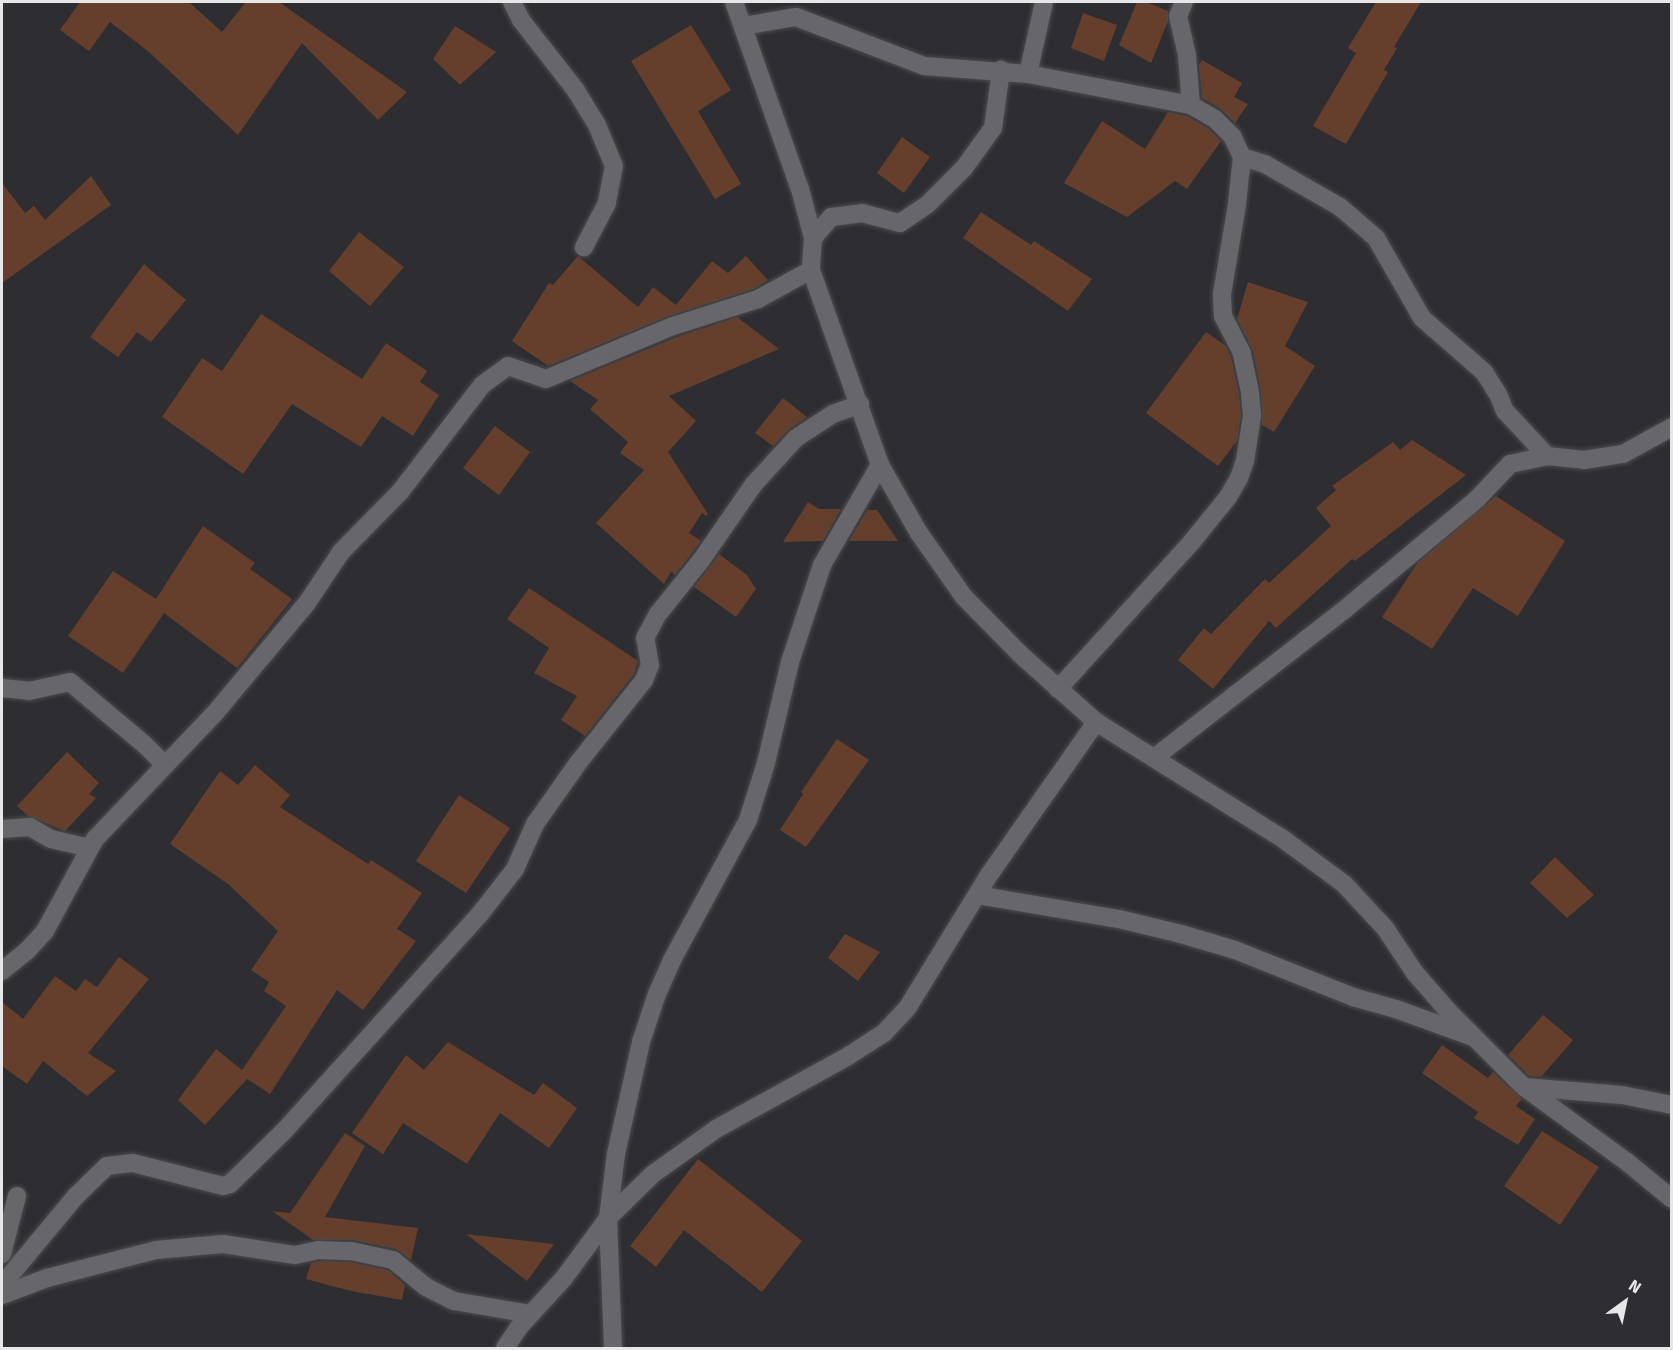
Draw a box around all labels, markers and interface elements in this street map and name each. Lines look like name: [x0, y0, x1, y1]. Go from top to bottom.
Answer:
north arrow: [1595, 1272, 1655, 1332]
text: N: [1625, 1276, 1645, 1297]

